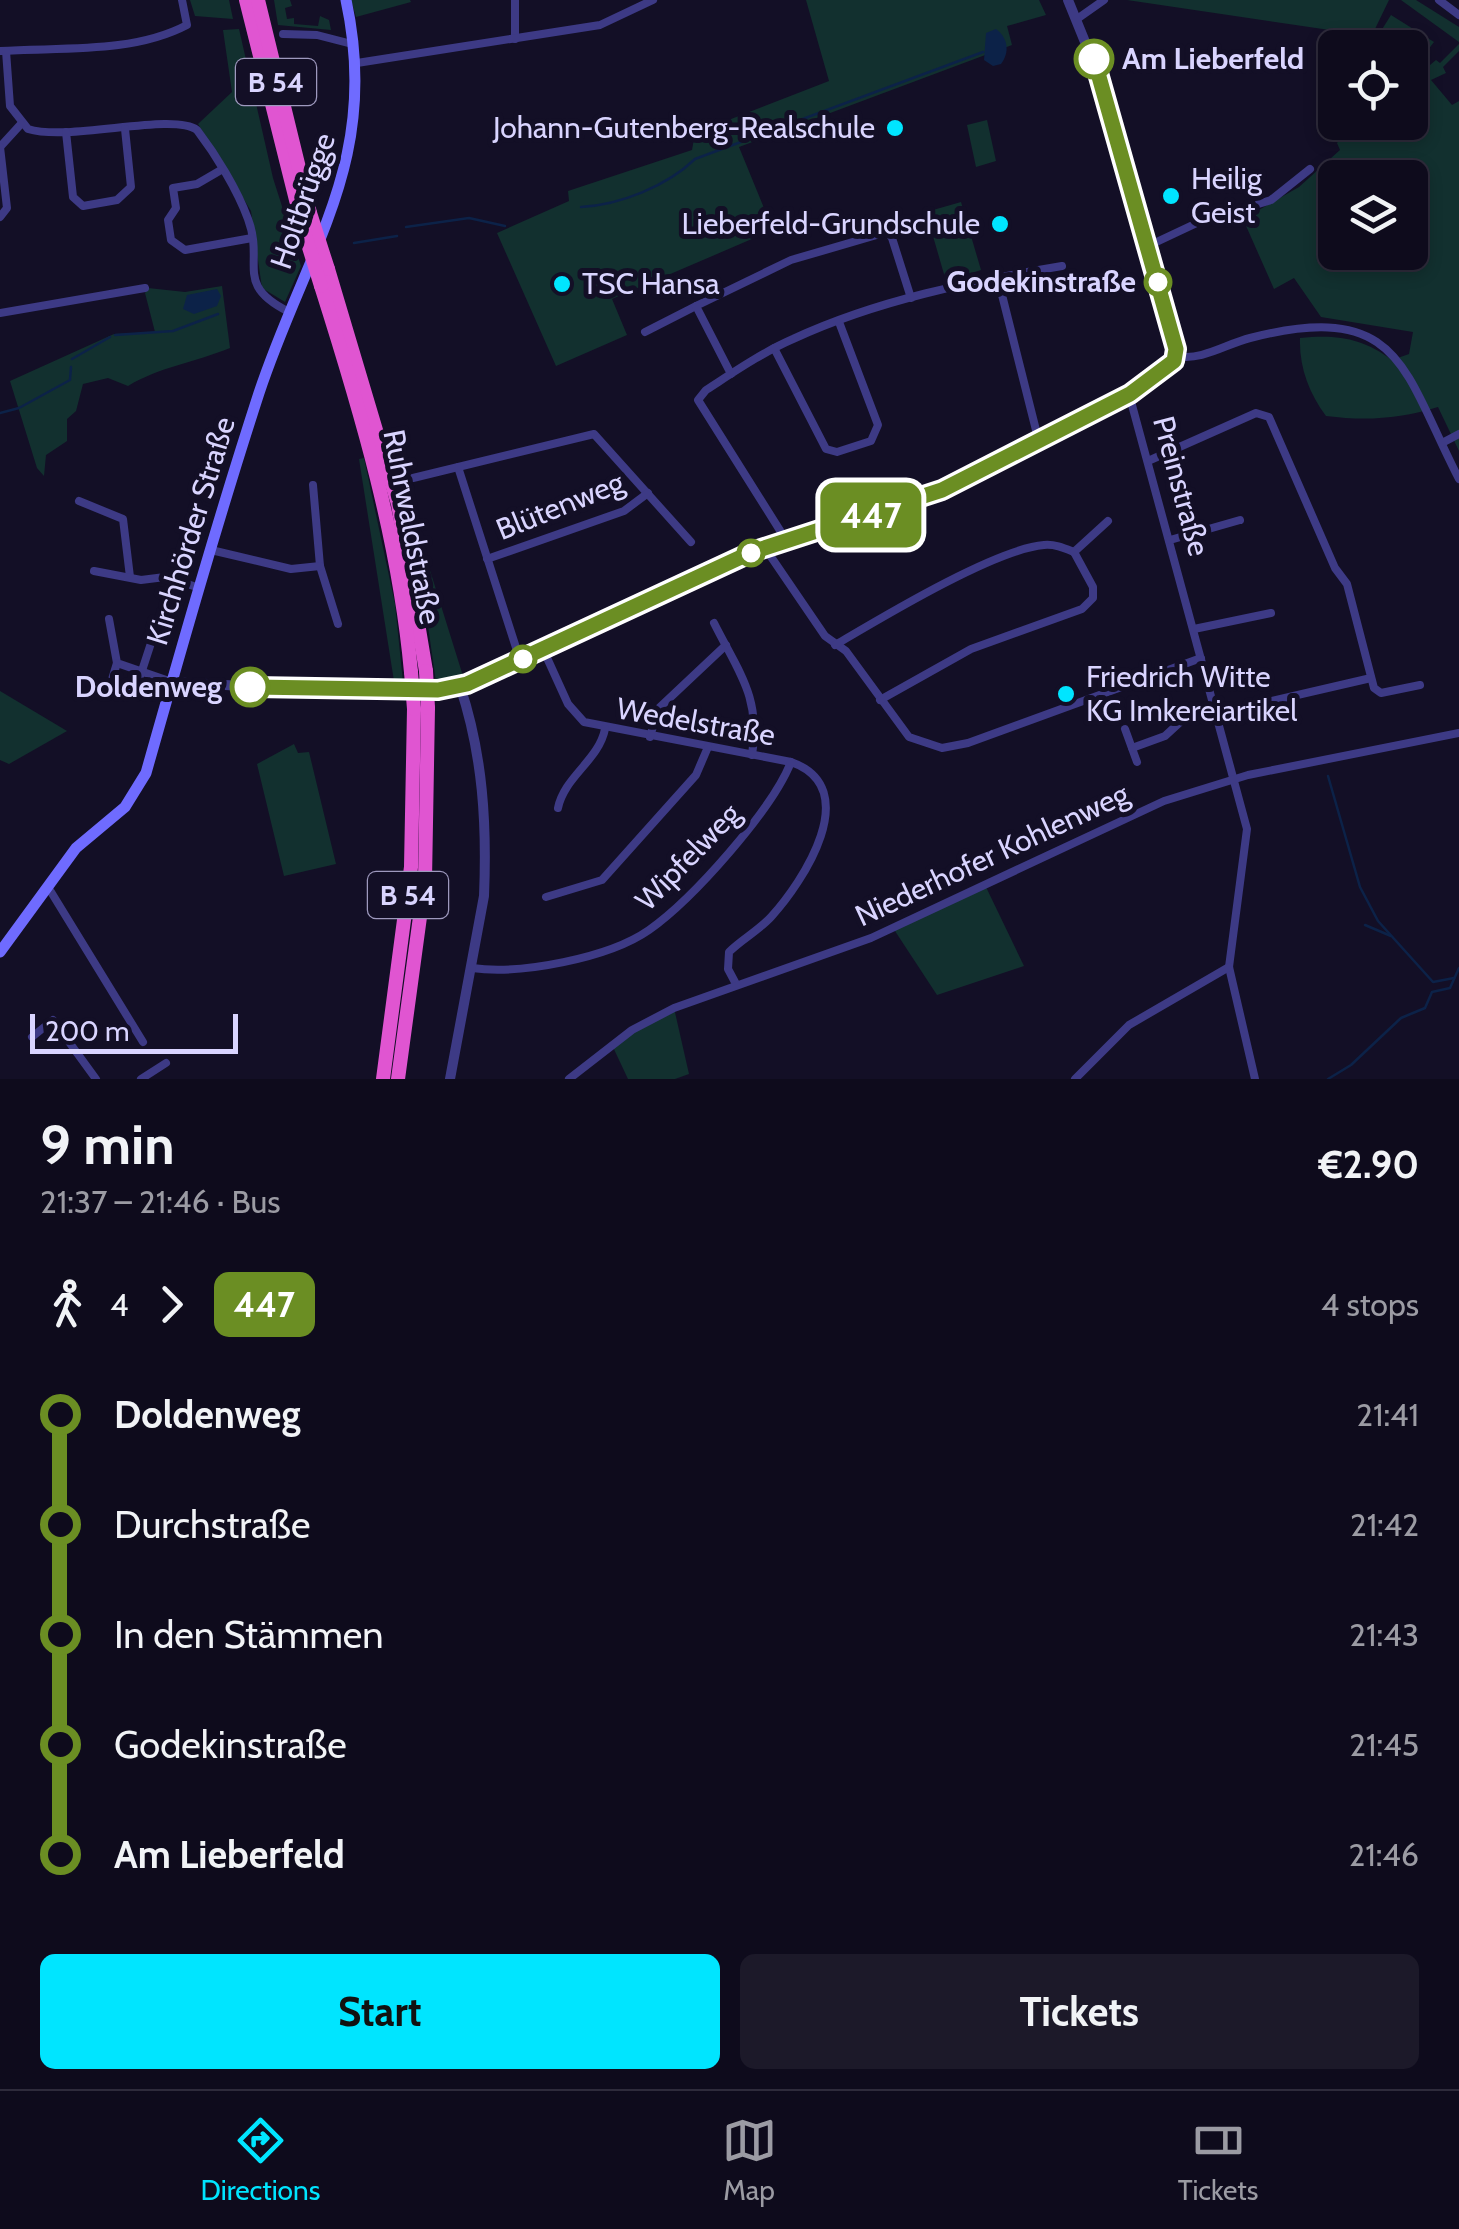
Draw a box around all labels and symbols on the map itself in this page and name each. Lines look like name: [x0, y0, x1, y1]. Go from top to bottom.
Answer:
marker: Am Lieberfeld: [1075, 40, 1113, 78]
place label: Am Lieberfeld: [1122, 40, 1304, 77]
road number: B 54: [236, 59, 316, 105]
place label: Johann-Gutenberg-Realschule: [492, 109, 875, 146]
marker: Johann-Gutenberg-Realschule: [884, 117, 906, 139]
street label: Holtbrügge: [262, 128, 343, 274]
place label: Heilig Geist: [1191, 160, 1263, 231]
marker: Heilig Geist: [1160, 185, 1182, 207]
place label: Lieberfeld-Grundschule: [682, 205, 980, 242]
marker: Lieberfeld-Grundschule: [989, 213, 1011, 235]
place label: Godekinstraße: [946, 263, 1136, 300]
place label: TSC Hansa: [582, 265, 720, 302]
marker: Godekinstraße: [1145, 269, 1171, 295]
marker: TSC Hansa: [551, 273, 573, 295]
street label: Kirchhörder Straße: [138, 412, 243, 649]
street label: Preinstraße: [1145, 412, 1218, 560]
street label: Ruhrwaldstraße: [375, 426, 449, 627]
street label: Blütenweg: [491, 463, 630, 548]
line badge: 447: [814, 482, 928, 548]
unlabelled marker: [738, 540, 764, 566]
unlabelled marker: [510, 646, 536, 672]
place label: Friedrich Witte KG Imkereiartikel: [1086, 658, 1297, 729]
place label: Doldenweg: [75, 668, 222, 705]
marker: Doldenweg: [231, 668, 269, 706]
marker: Friedrich Witte KG Imkereiartikel: [1055, 683, 1077, 705]
street label: Wedelstraße: [614, 689, 778, 754]
street label: Niederhofer Kohlenweg: [849, 775, 1135, 934]
street label: Wipfelweg: [627, 794, 749, 918]
road number: B 54: [368, 872, 448, 918]
scale bar: [30, 1009, 238, 1054]

